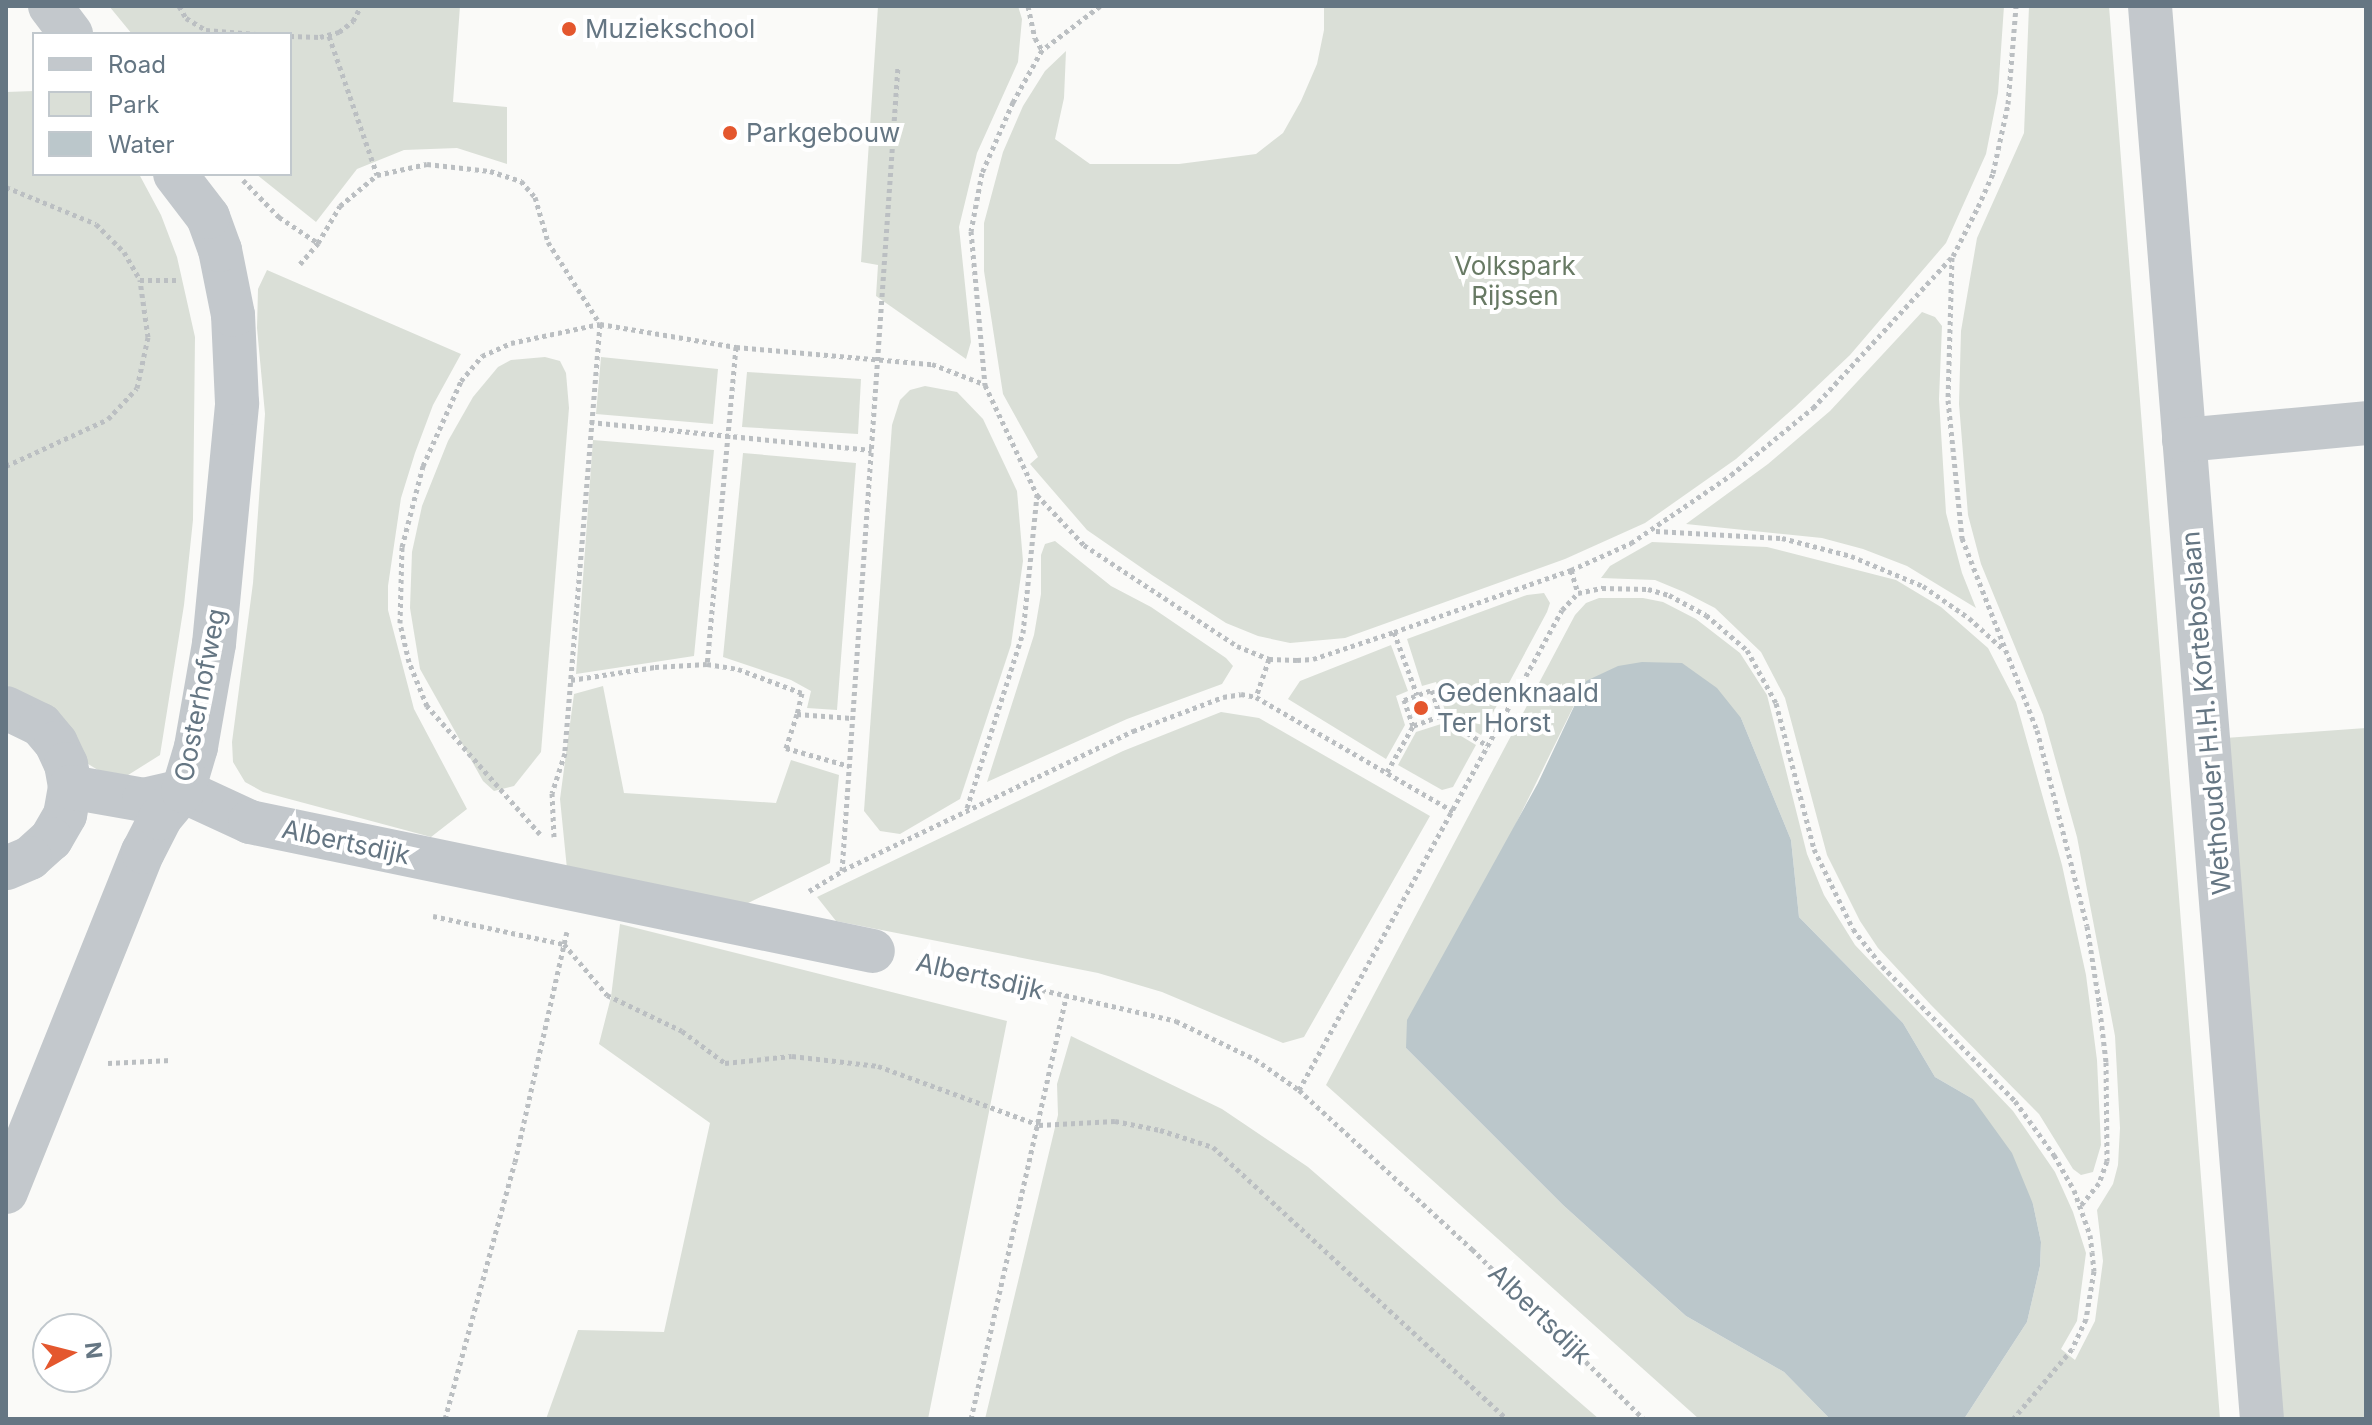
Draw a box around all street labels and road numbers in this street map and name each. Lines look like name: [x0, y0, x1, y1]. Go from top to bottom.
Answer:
street label: Wethouder H.H. Korteboslaan: [2175, 530, 2237, 896]
street label: Oosterhofweg: [168, 606, 232, 784]
street label: Albertsdijk: [279, 813, 413, 871]
street label: Albertsdijk: [913, 946, 1047, 1006]
street label: Albertsdijk: [1482, 1258, 1598, 1370]

